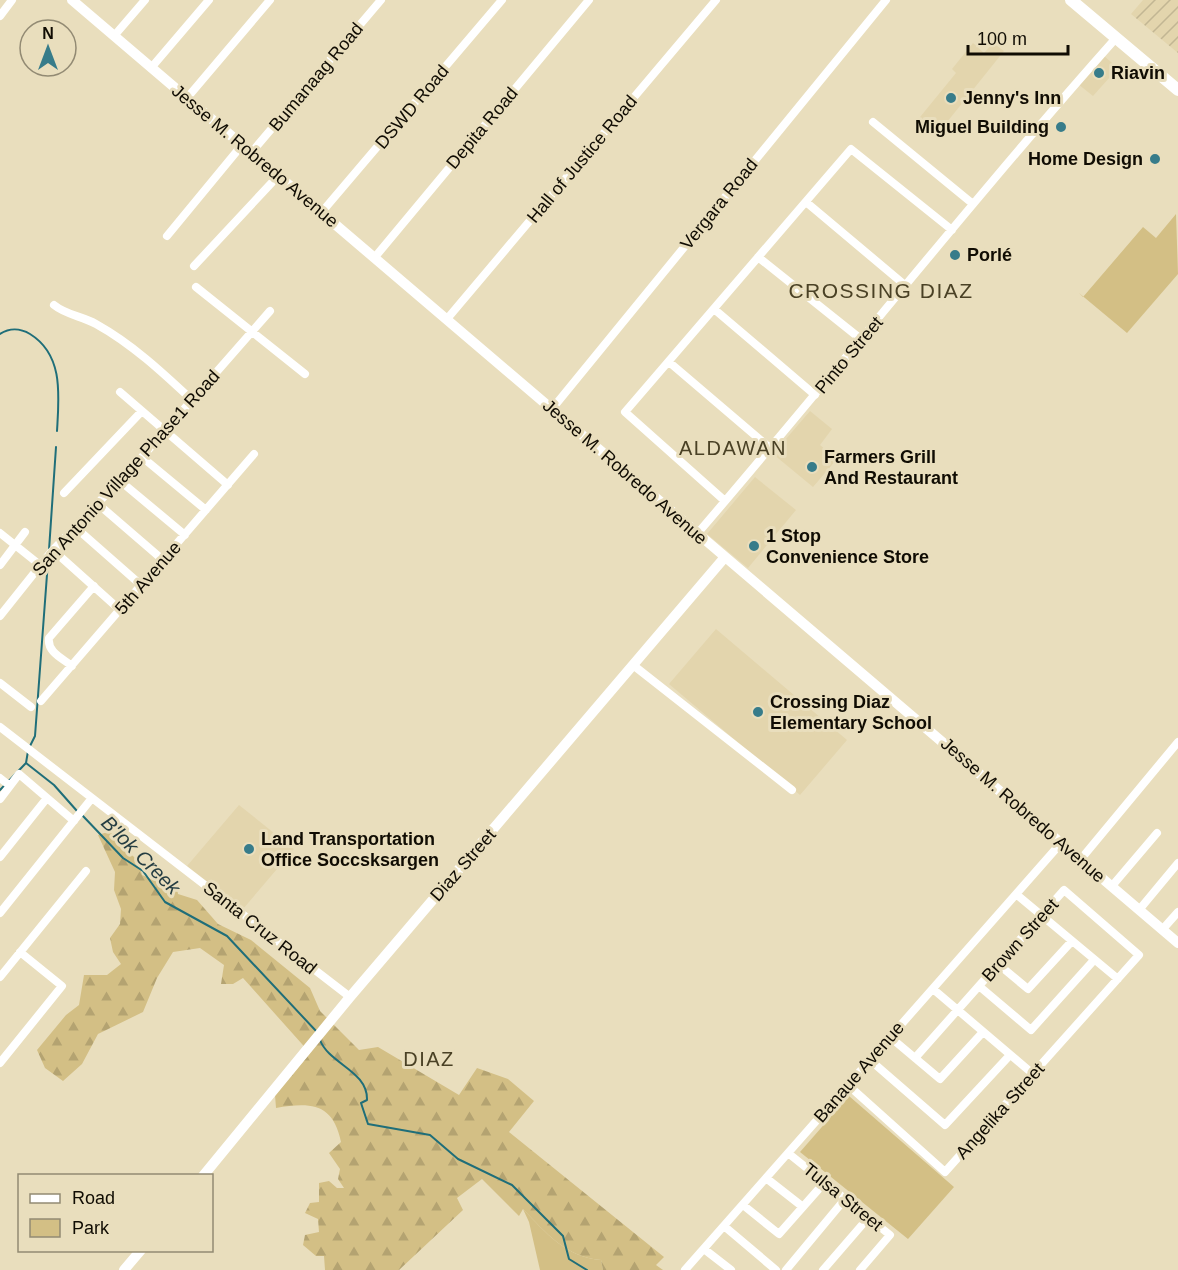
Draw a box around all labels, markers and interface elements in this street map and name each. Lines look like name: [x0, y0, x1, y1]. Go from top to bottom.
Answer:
north arrow: [18, 18, 78, 78]
scale bar: [968, 18, 1068, 56]
street label: Bumanaag Road: [265, 19, 367, 135]
text: N: [42, 25, 54, 42]
text: 100 m: [977, 29, 1027, 49]
street label: DSWD Road: [371, 61, 453, 153]
place label: Riavin: [1111, 63, 1165, 83]
marker: Riavin: [1092, 66, 1106, 80]
street label: Jesse M. Robredo Avenue: [168, 81, 342, 231]
street label: Depita Road: [442, 83, 522, 173]
place label: Jenny's Inn: [963, 88, 1061, 108]
street label: Hall of Justice Road: [523, 91, 641, 227]
marker: Jenny's Inn: [944, 91, 958, 105]
place label: Miguel Building: [915, 117, 1049, 137]
marker: Miguel Building: [1054, 120, 1068, 134]
place label: Home Design: [1028, 149, 1143, 169]
marker: Home Design: [1148, 152, 1162, 166]
street label: Vergara Road: [676, 155, 762, 253]
place label: Porlé: [967, 245, 1012, 265]
marker: Porlé: [948, 248, 962, 262]
district label: CROSSING DIAZ: [788, 279, 974, 302]
street label: Pinto Street: [811, 313, 887, 397]
street label: San Antonio Village Phase1 Road: [28, 366, 224, 580]
street label: Jesse M. Robredo Avenue: [539, 395, 711, 549]
district label: ALDAWAN: [679, 437, 787, 459]
place label: Farmers Grill And Restaurant: [824, 447, 958, 488]
marker: Farmers Grill And Restaurant: [805, 460, 819, 474]
place label: 1 Stop Convenience Store: [766, 526, 929, 567]
street label: 5th Avenue: [111, 538, 185, 618]
marker: 1 Stop Convenience Store: [747, 539, 761, 553]
place label: Crossing Diaz Elementary School: [770, 692, 932, 733]
marker: Crossing Diaz Elementary School: [751, 705, 765, 719]
street label: Jesse M. Robredo Avenue: [937, 733, 1109, 887]
water label: B'lok Creek: [97, 811, 185, 899]
street label: Diaz Street: [426, 825, 500, 905]
place label: Land Transportation Office Soccsksargen: [261, 829, 439, 870]
marker: Land Transportation Office Soccsksargen: [242, 842, 256, 856]
street label: Santa Cruz Road: [199, 878, 321, 978]
street label: Brown Street: [978, 895, 1062, 985]
street label: Banaue Avenue: [810, 1018, 908, 1126]
district label: DIAZ: [403, 1048, 455, 1070]
street label: Angelika Street: [952, 1059, 1048, 1163]
street label: Tulsa Street: [799, 1159, 887, 1235]
legend: [18, 1174, 213, 1252]
text: Road: [72, 1188, 115, 1208]
text: Park: [72, 1218, 110, 1238]

